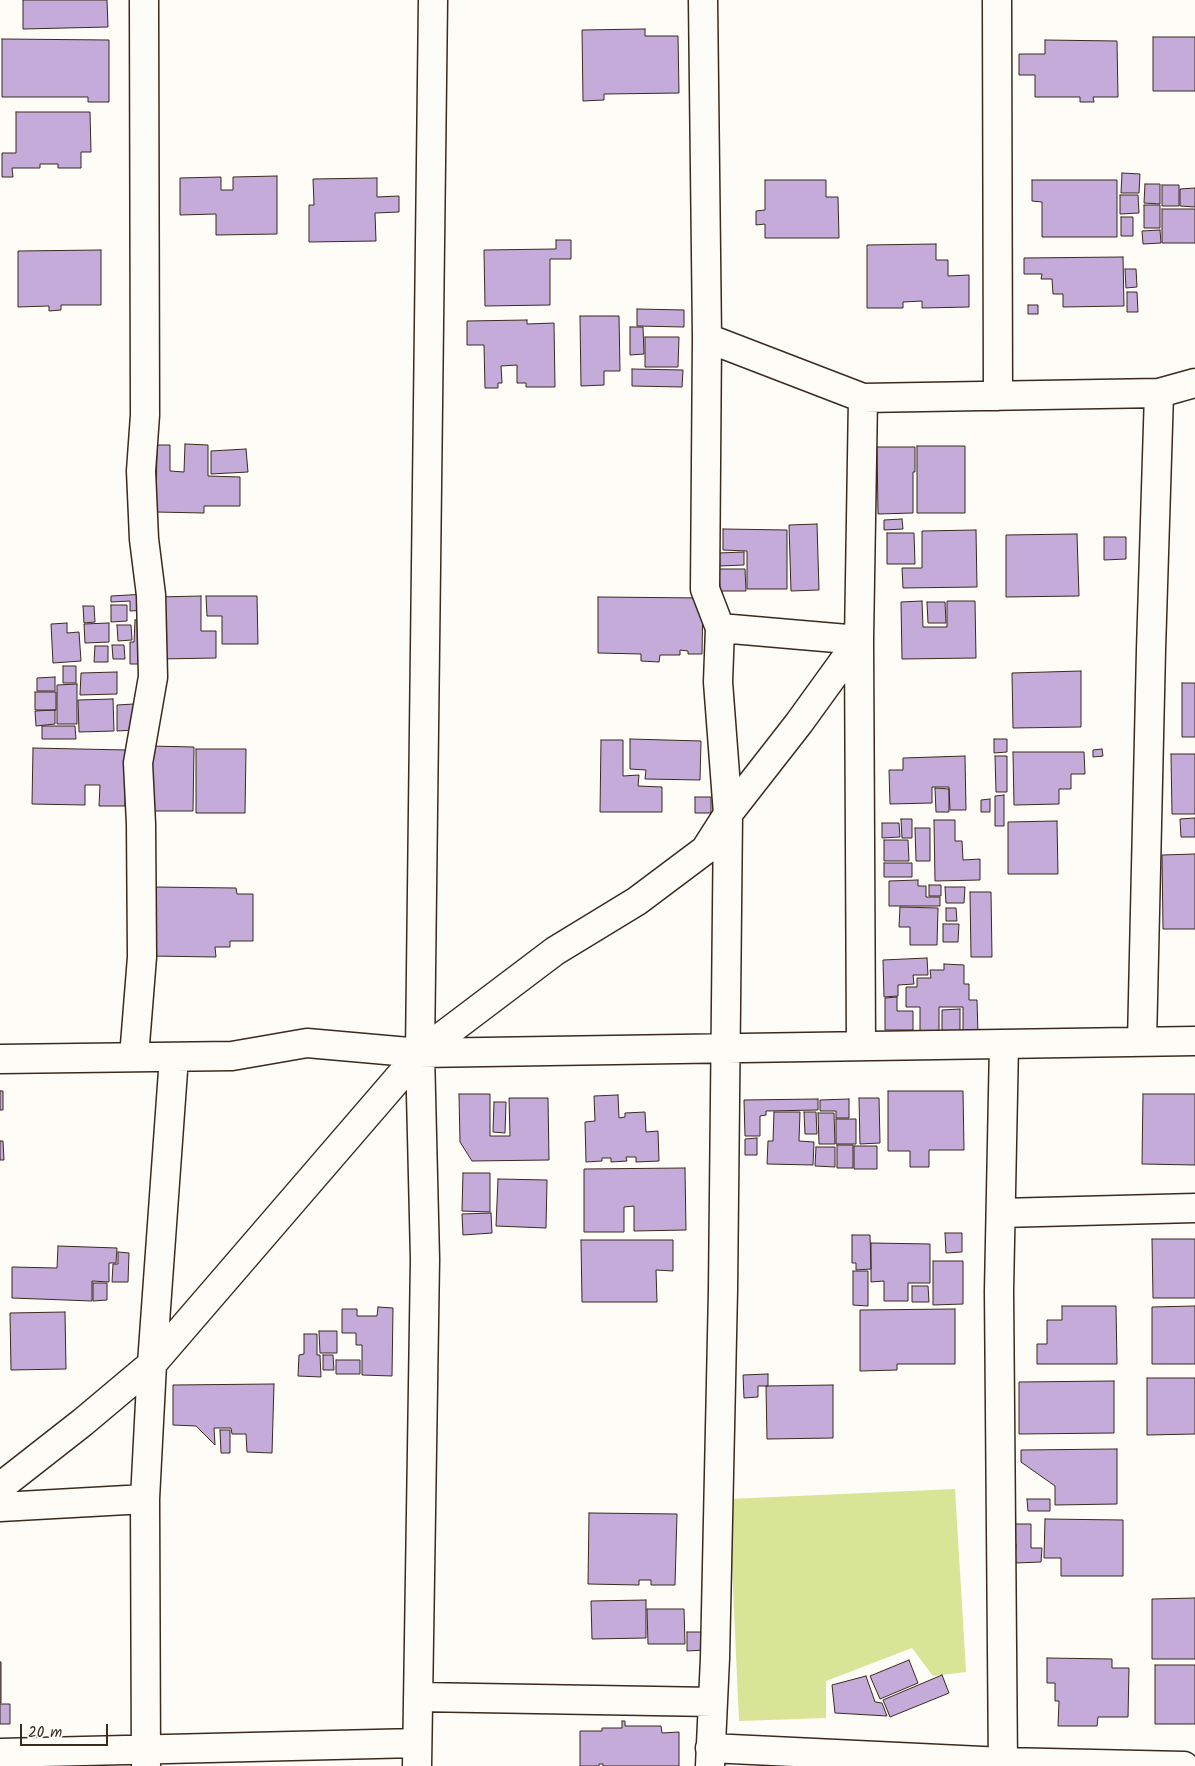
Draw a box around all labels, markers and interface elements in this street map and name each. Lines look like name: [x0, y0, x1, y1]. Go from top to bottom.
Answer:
scale bar: [22, 1714, 110, 1746]
text: 20 m: [28, 1721, 62, 1745]

